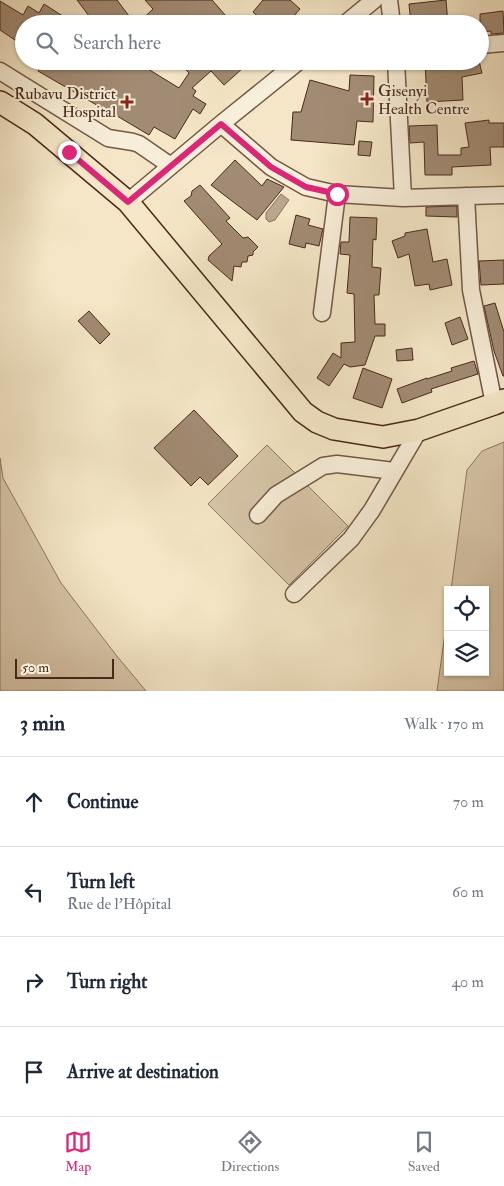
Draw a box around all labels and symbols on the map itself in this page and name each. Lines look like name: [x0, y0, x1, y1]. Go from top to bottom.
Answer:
place label: Gisenyi Health Centre: [378, 81, 470, 119]
place label: Rubavu District Hospital: [14, 84, 116, 123]
marker: Gisenyi Health Centre: [360, 92, 374, 106]
marker: Rubavu District Hospital: [120, 95, 134, 109]
route end: [58, 141, 81, 164]
route start: [326, 183, 349, 206]
scale bar: [15, 656, 114, 679]

